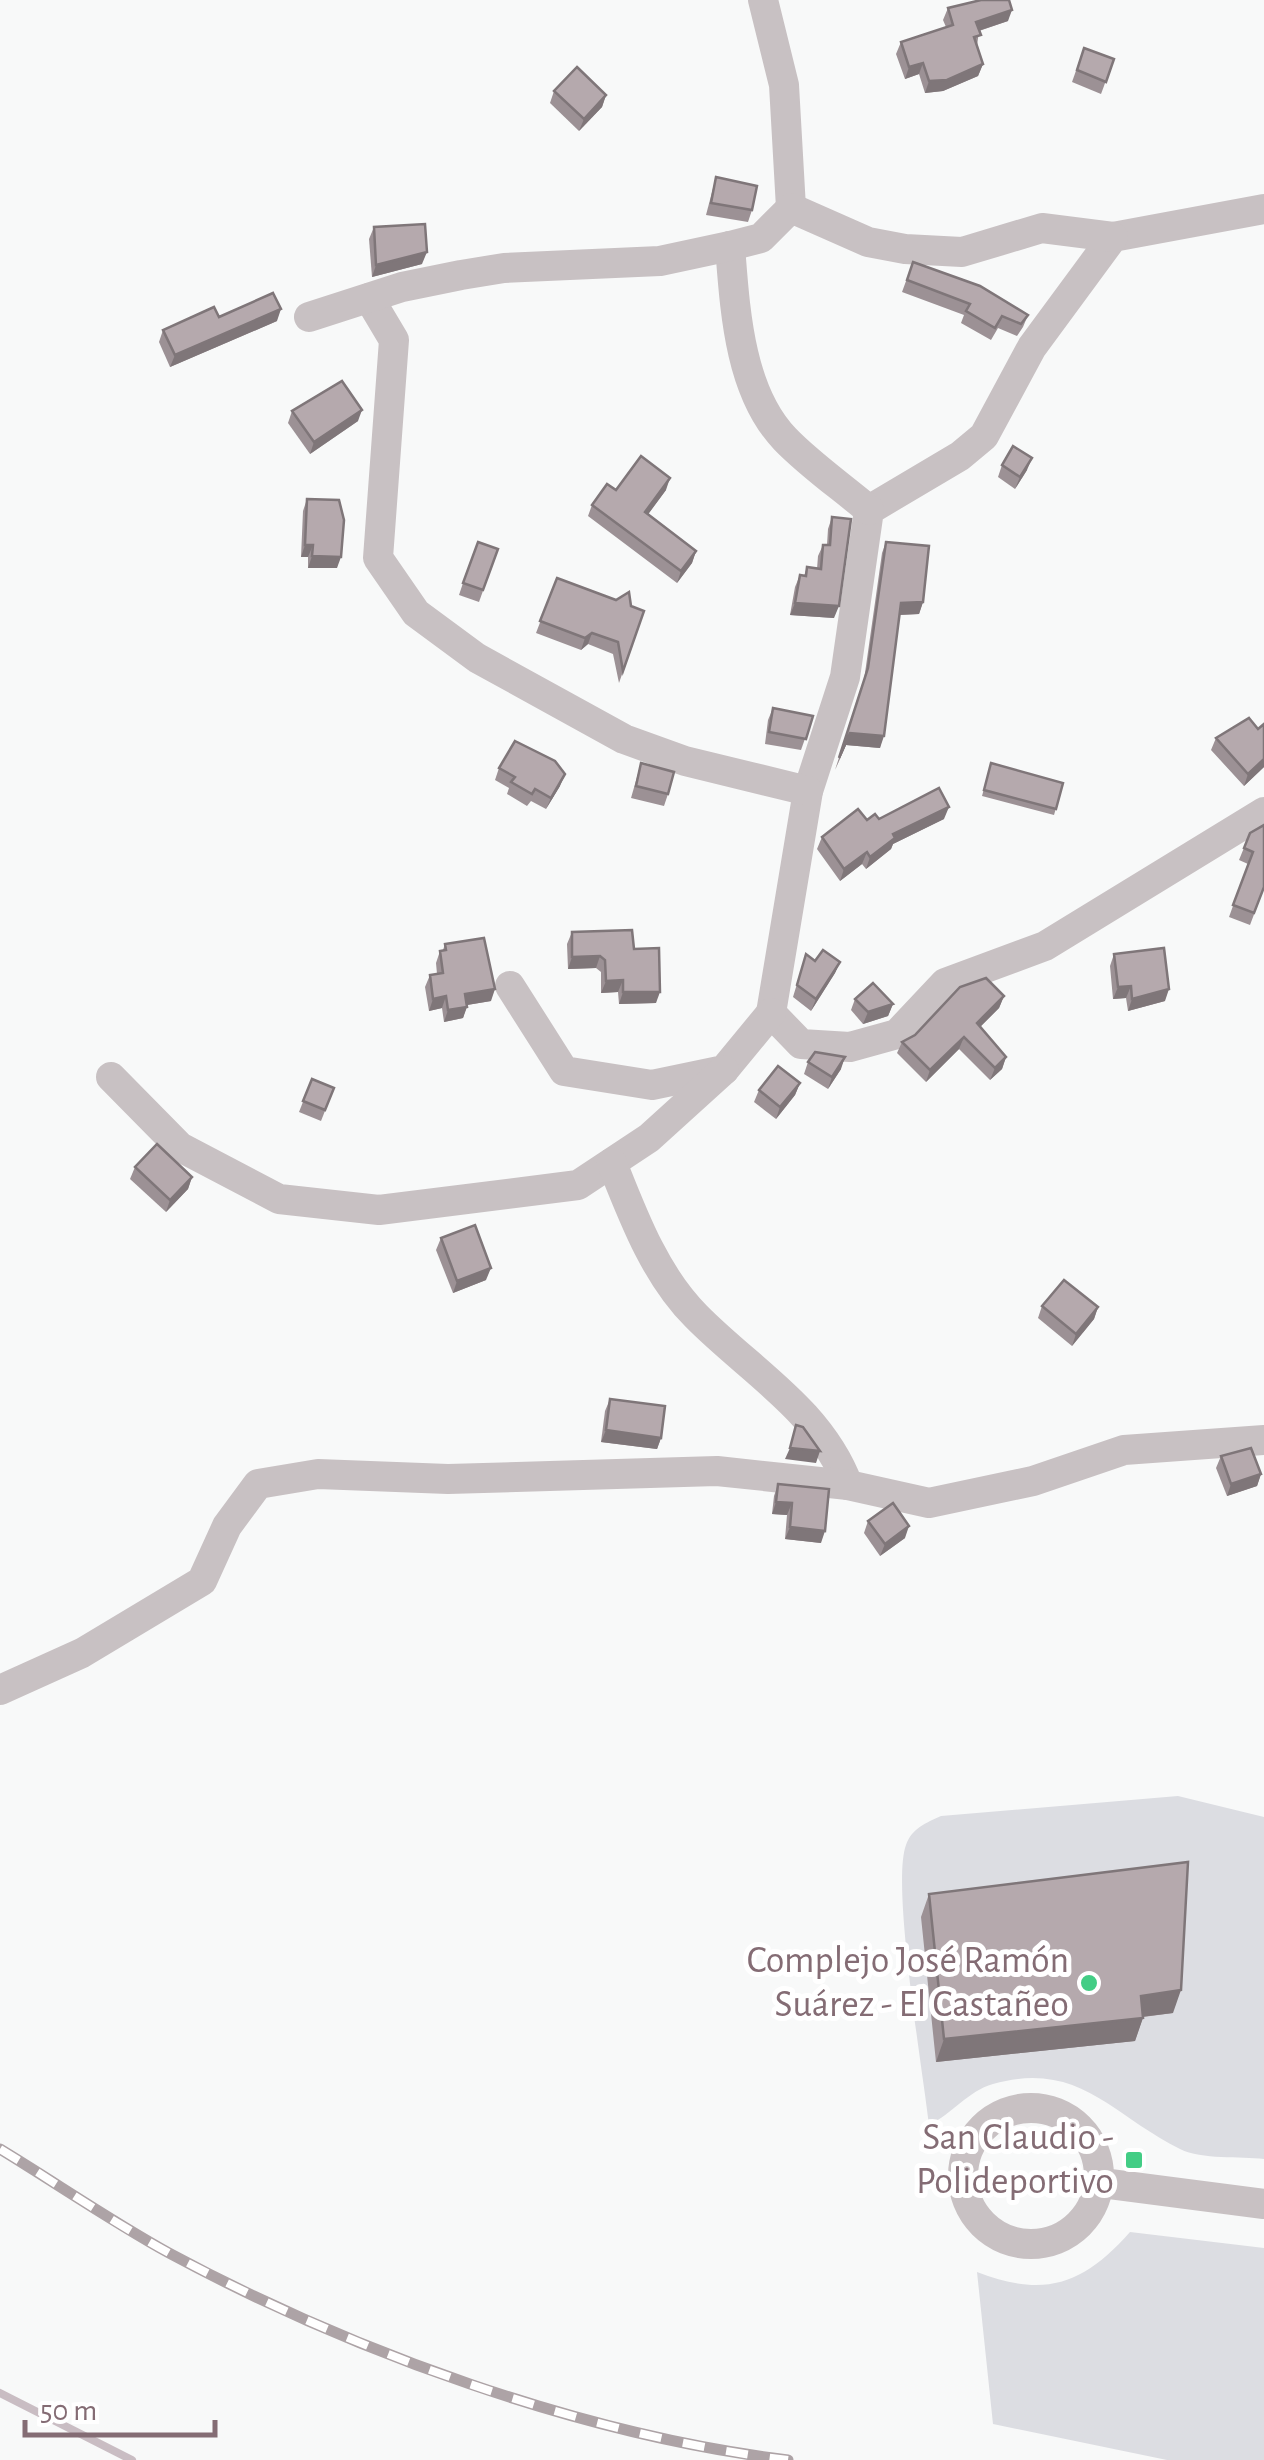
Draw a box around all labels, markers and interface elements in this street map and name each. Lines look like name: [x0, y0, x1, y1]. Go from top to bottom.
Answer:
place label: Complejo José Ramón Suárez - El Castañeo: [747, 1942, 1069, 2024]
marker: Complejo José Ramón Suárez - El Castañeo: [1078, 1972, 1100, 1994]
place label: San Claudio - Polideportivo: [916, 2119, 1114, 2201]
marker: San Claudio - Polideportivo: [1123, 2149, 1145, 2171]
scale bar: [25, 2375, 215, 2437]
text: 50 m: [40, 2396, 97, 2426]

